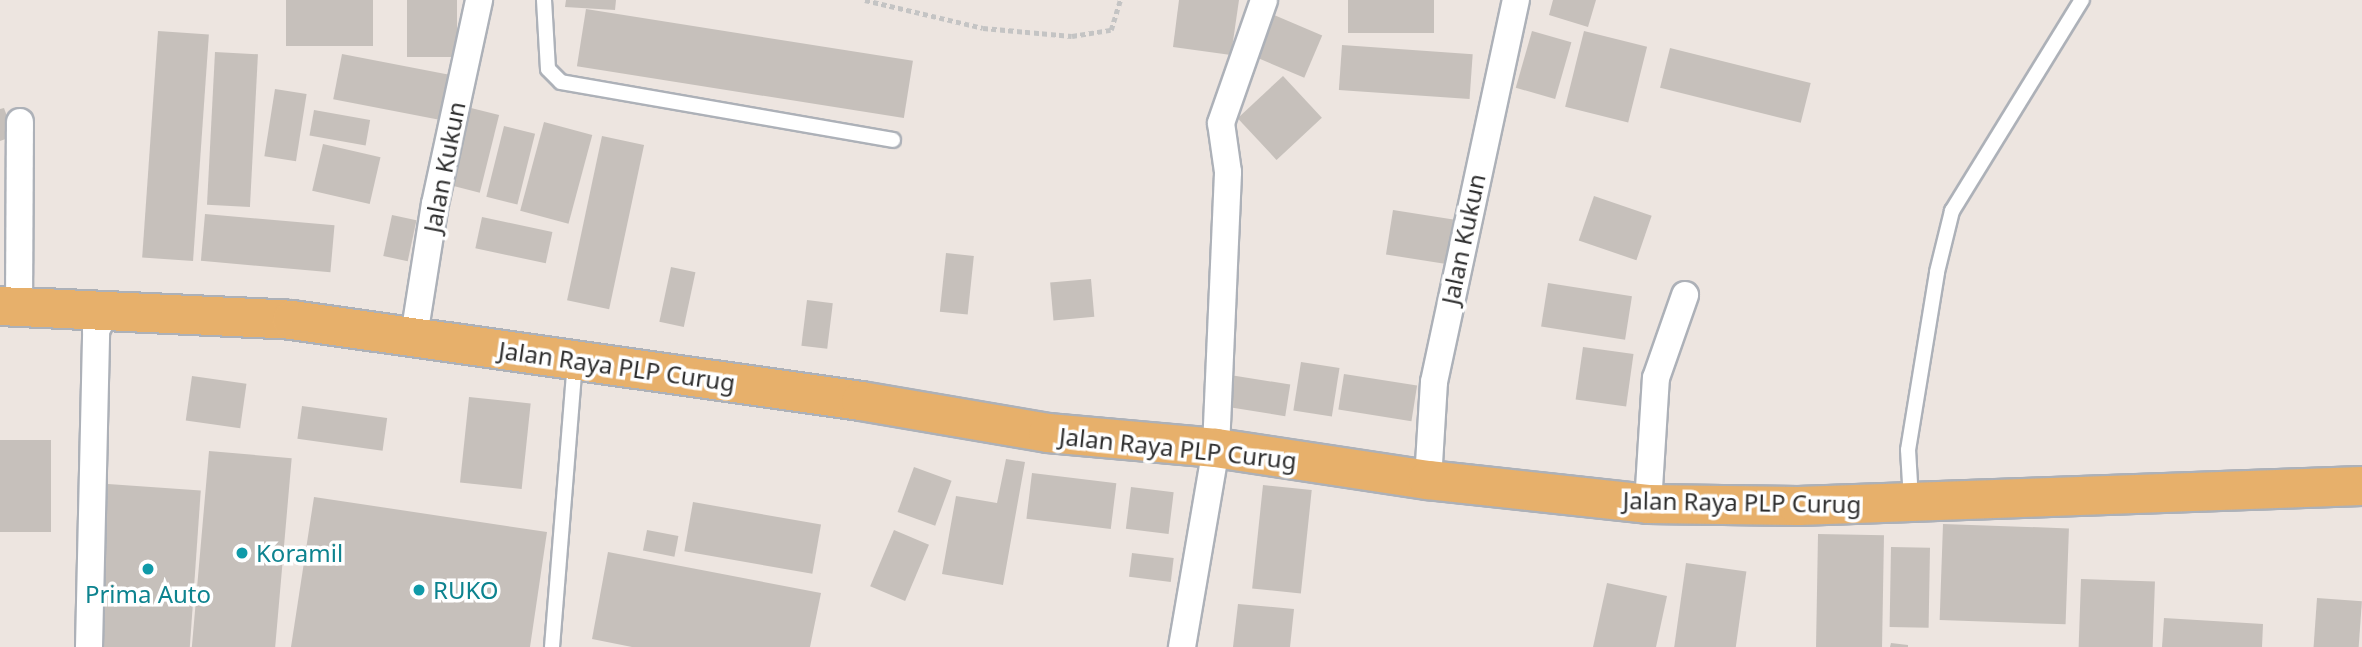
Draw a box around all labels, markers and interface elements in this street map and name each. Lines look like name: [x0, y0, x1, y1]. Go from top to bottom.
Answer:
street label: Jalan Kukun: [417, 99, 471, 235]
street label: Jalan Kukun: [1435, 171, 1491, 307]
street label: Jalan Raya PLP Curug: [497, 335, 737, 397]
street label: Jalan Raya PLP Curug: [1058, 421, 1298, 475]
street label: Jalan Raya PLP Curug: [1623, 486, 1861, 518]
place label: Koramil: [256, 539, 343, 567]
marker: Koramil: [234, 545, 250, 561]
marker: Prima Auto: [140, 561, 156, 577]
place label: RUKO: [433, 576, 499, 604]
place label: Prima Auto: [85, 580, 211, 608]
marker: RUKO: [411, 582, 427, 598]

